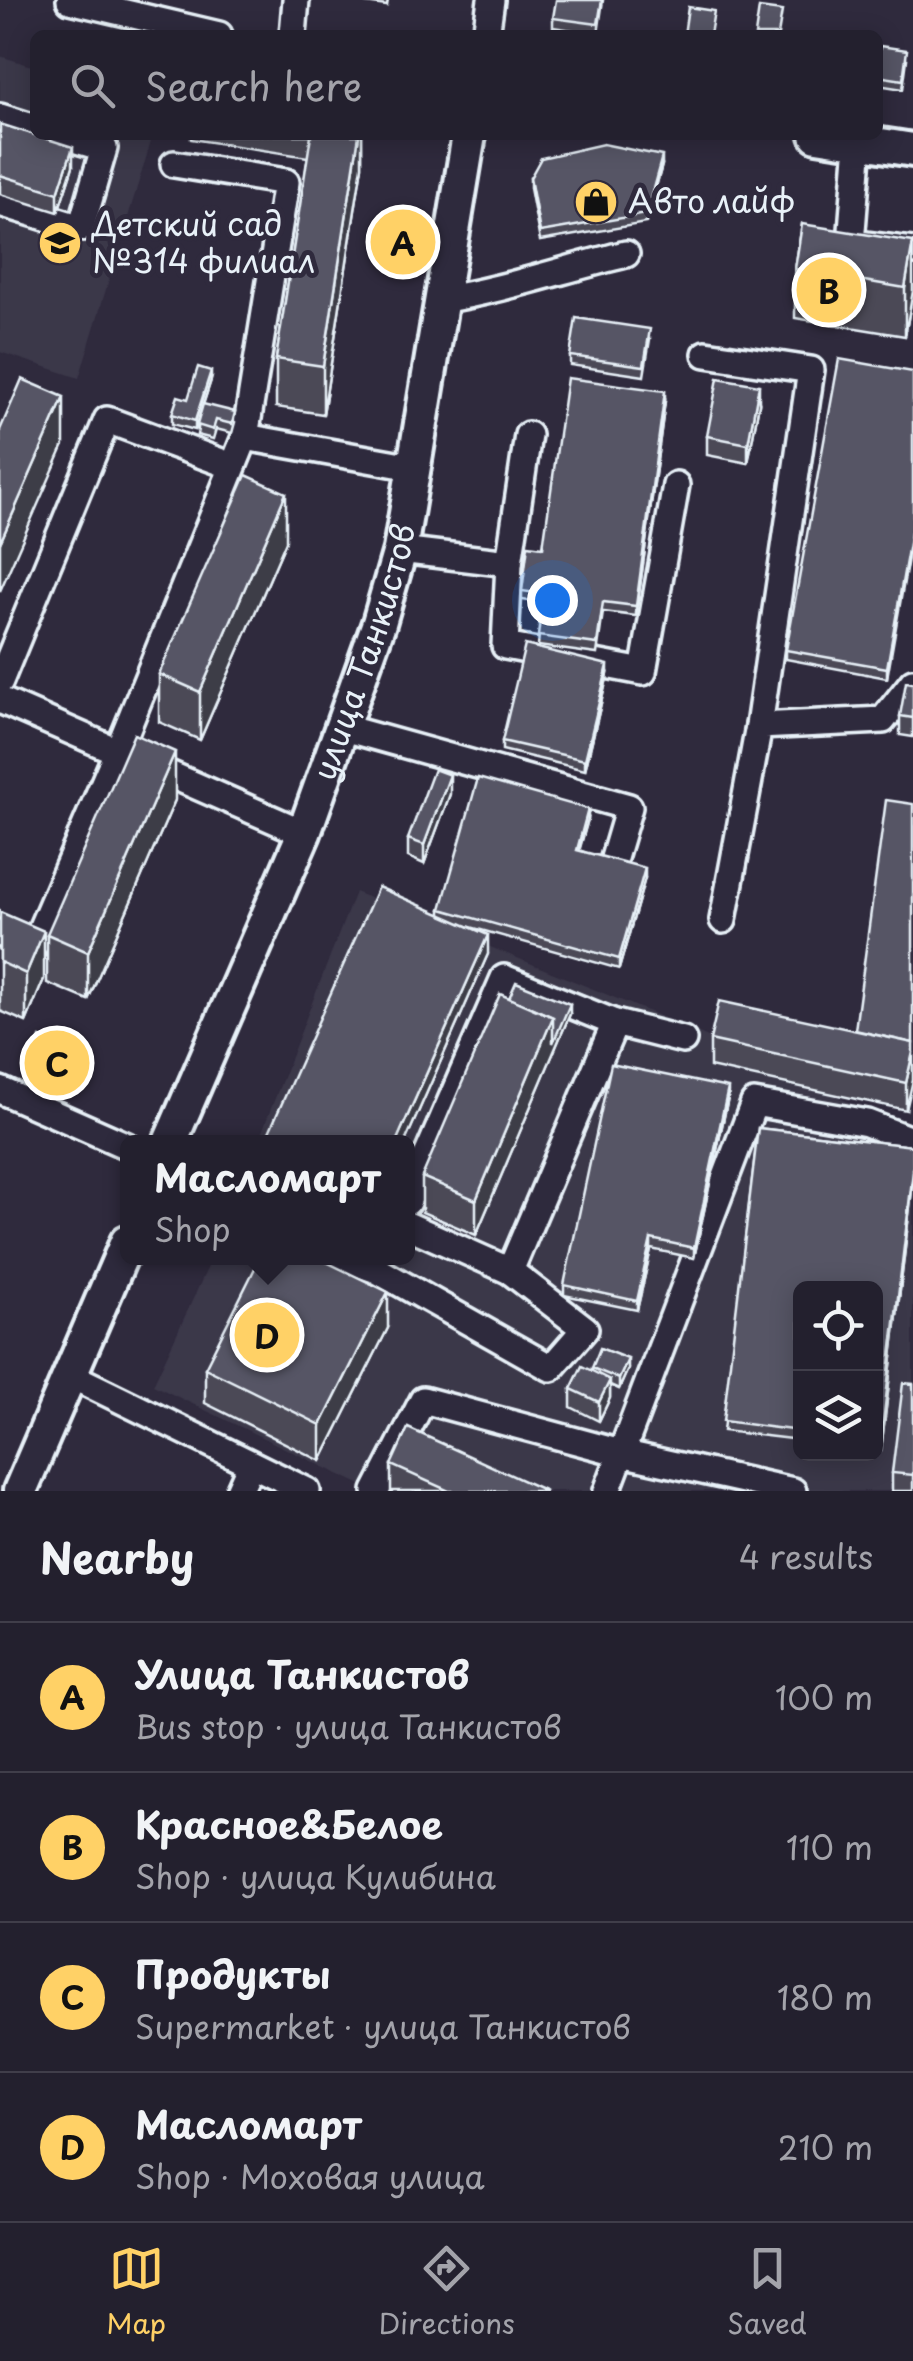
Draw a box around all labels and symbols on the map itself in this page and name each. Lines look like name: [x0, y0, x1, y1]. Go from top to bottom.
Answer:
place label: Авто лайф: [628, 176, 795, 224]
shop icon: Авто лайф: [573, 179, 619, 225]
place label: Детский сад №314 филиал: [91, 199, 315, 284]
pin: A: [370, 204, 436, 280]
school or university icon: Детский сад №314 филиал: [37, 220, 83, 266]
pin: B: [796, 252, 862, 328]
street label: улица Танкистов: [299, 520, 426, 786]
your location: [527, 575, 578, 626]
pin: C: [24, 1026, 90, 1100]
pin: D: [234, 1298, 300, 1372]

